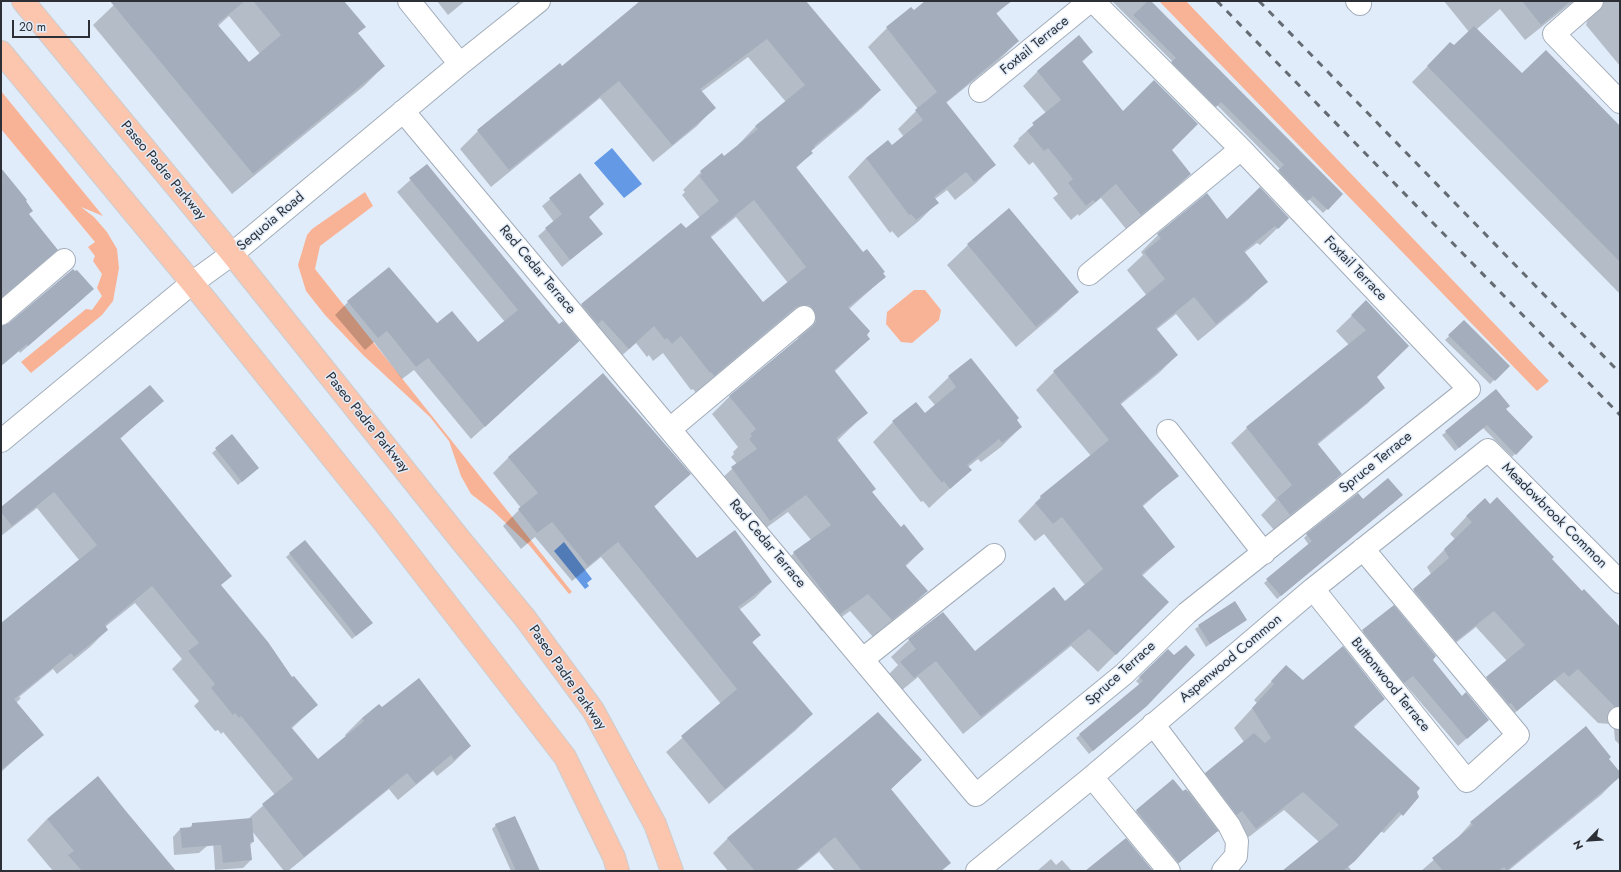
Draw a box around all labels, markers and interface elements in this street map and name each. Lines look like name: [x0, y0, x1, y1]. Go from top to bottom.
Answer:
scale bar: [14, 12, 92, 38]
street label: Foxtail Terrace: [997, 13, 1073, 79]
text: 20 m: [19, 18, 46, 36]
street label: Paseo Padre Parkway: [117, 118, 209, 224]
street label: Sequoia Road: [234, 189, 308, 255]
street label: Red Cedar Terrace: [495, 222, 579, 318]
street label: Foxtail Terrace: [1320, 233, 1390, 305]
street label: Paseo Padre Parkway: [321, 369, 413, 477]
street label: Spruce Terrace: [1336, 429, 1416, 497]
street label: Meadowbrook Common: [1498, 460, 1610, 572]
street label: Red Cedar Terrace: [725, 496, 809, 592]
street label: Aspenwood Common: [1176, 611, 1286, 707]
street label: Paseo Padre Parkway: [525, 622, 609, 734]
street label: Buttonwood Terrace: [1347, 635, 1433, 735]
street label: Spruce Terrace: [1083, 638, 1159, 710]
north arrow: [1569, 820, 1609, 860]
text: N: [1569, 838, 1587, 852]

